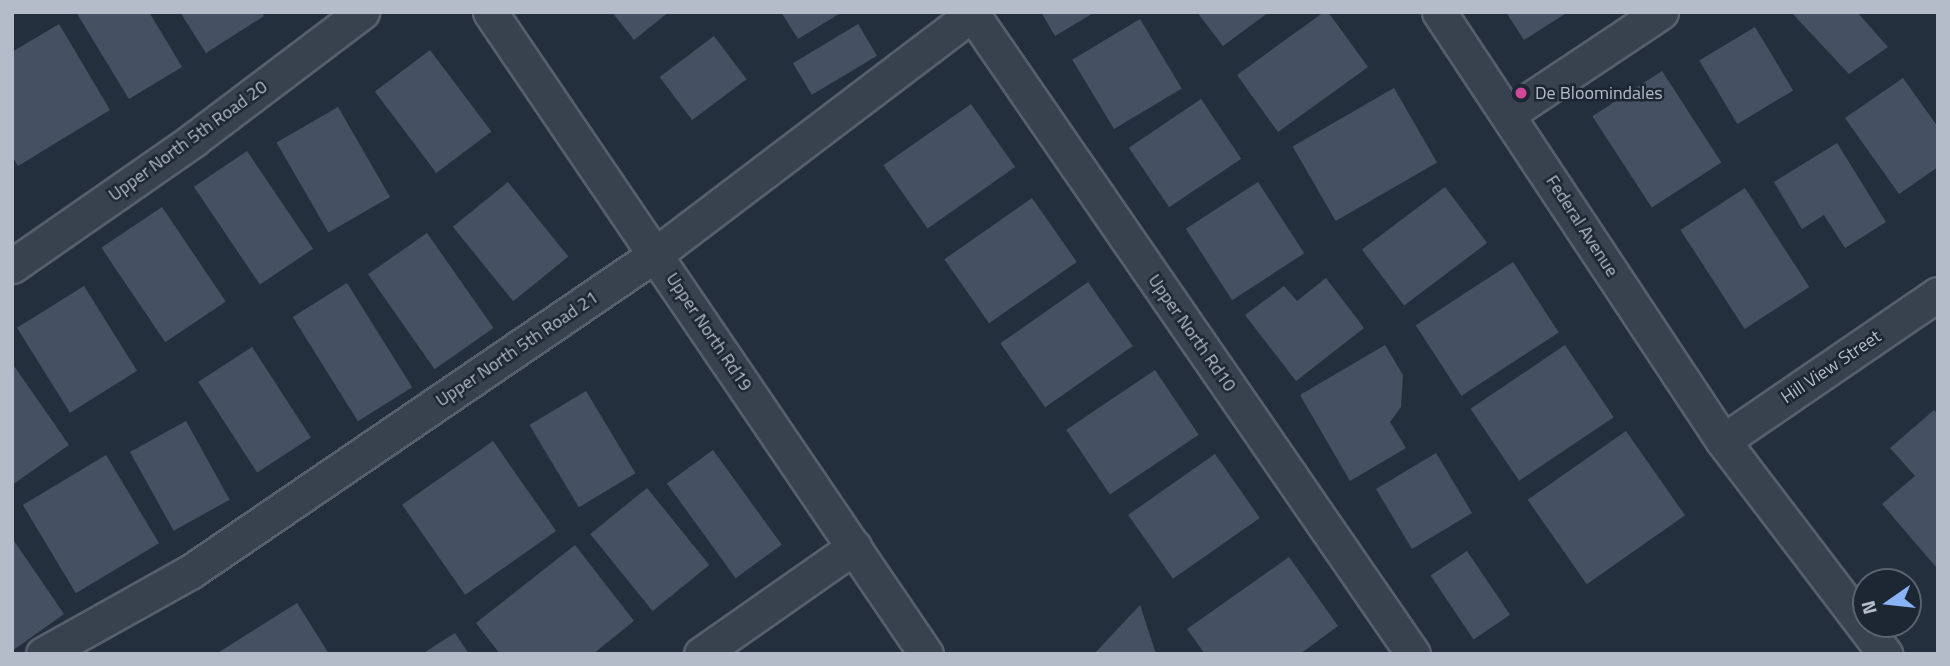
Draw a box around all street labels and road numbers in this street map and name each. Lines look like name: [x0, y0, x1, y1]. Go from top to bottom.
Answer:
street label: Upper North 5th Road 20: [105, 76, 271, 206]
street label: Federal Avenue: [1541, 171, 1623, 281]
street label: Upper North Rd19: [661, 269, 757, 395]
street label: Upper North Rd10: [1144, 270, 1240, 396]
street label: Upper North 5th Road 21: [432, 287, 602, 411]
street label: Hill View Street: [1777, 326, 1885, 408]

